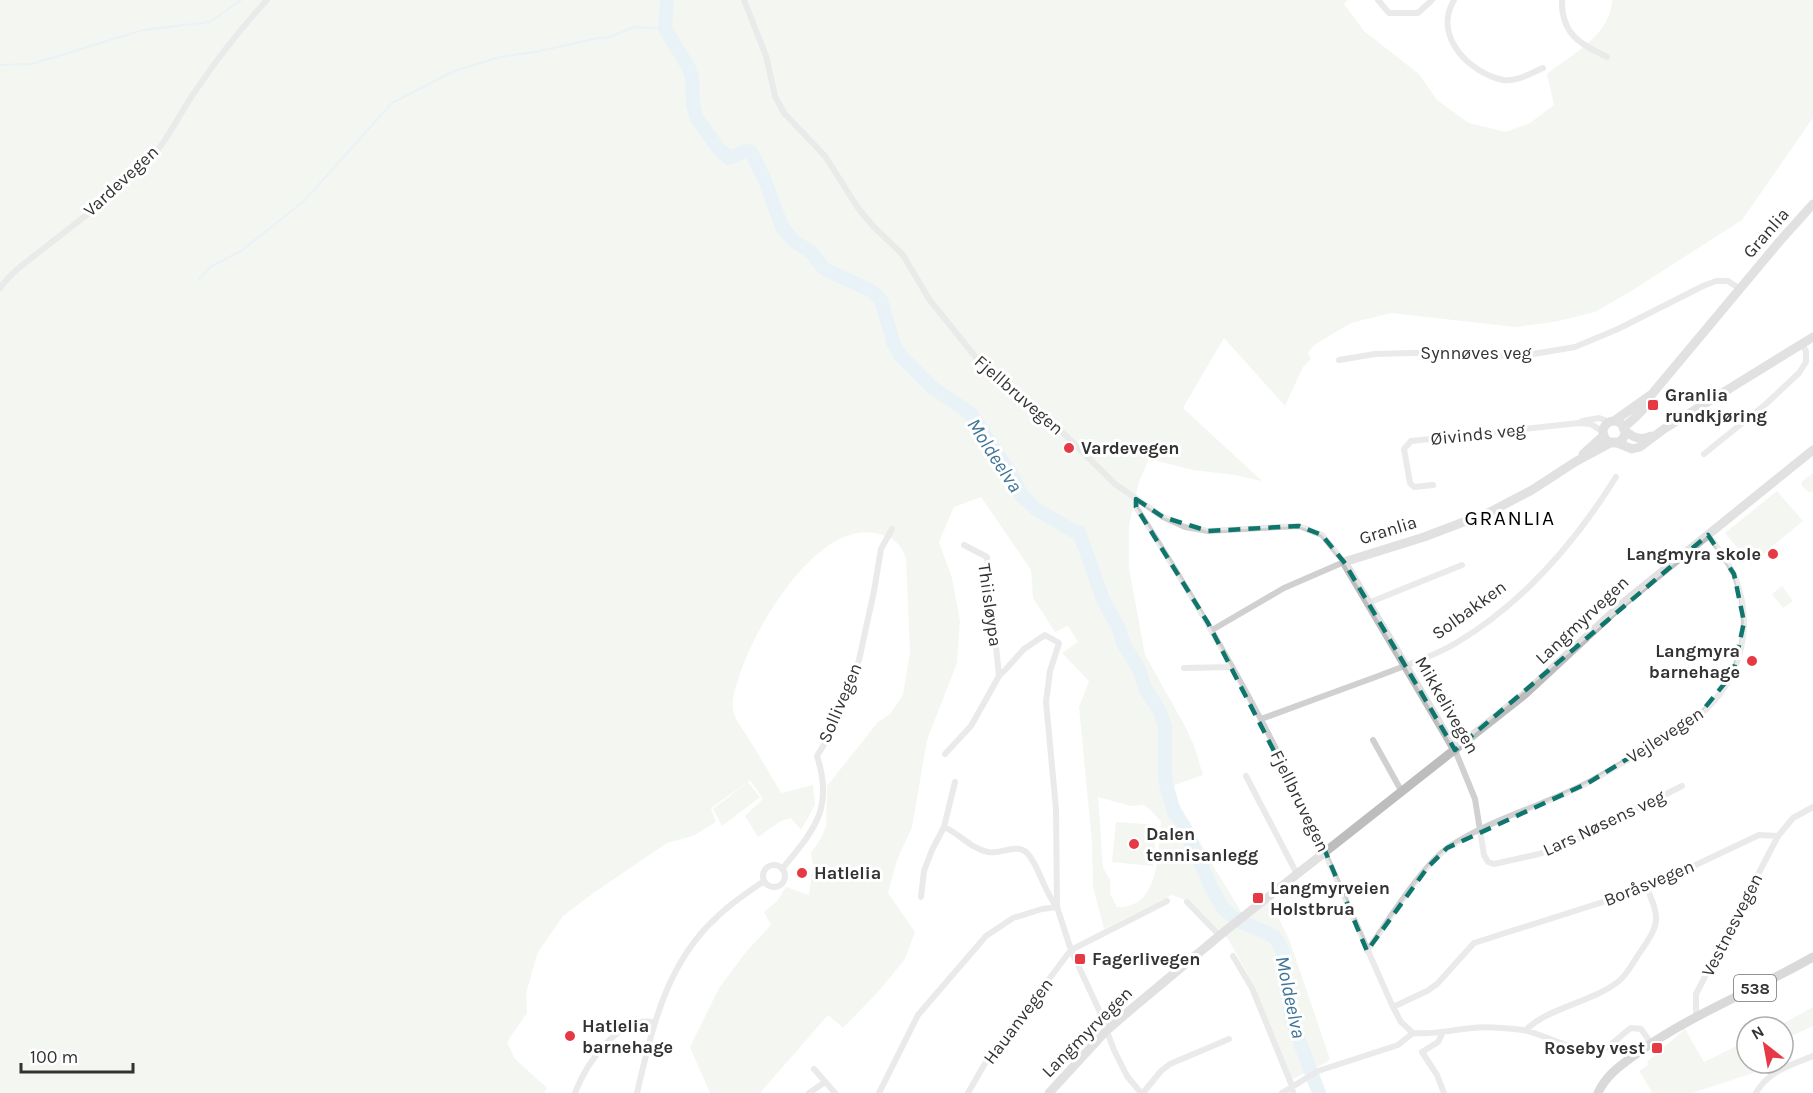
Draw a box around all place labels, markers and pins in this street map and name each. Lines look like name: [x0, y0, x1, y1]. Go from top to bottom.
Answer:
place label: Granlia rundkjøring: [1665, 384, 1768, 427]
marker: Granlia rundkjøring: [1646, 398, 1660, 412]
place label: Vardevegen: [1081, 437, 1179, 459]
marker: Vardevegen: [1062, 441, 1076, 455]
place label: Langmyra skole: [1626, 543, 1761, 565]
marker: Langmyra skole: [1766, 547, 1780, 561]
place label: Langmyra barnehage: [1649, 640, 1740, 683]
marker: Langmyra barnehage: [1745, 654, 1759, 668]
place label: Dalen tennisanlegg: [1146, 823, 1259, 866]
marker: Dalen tennisanlegg: [1127, 837, 1141, 851]
place label: Hatlelia: [814, 862, 881, 884]
marker: Hatlelia: [795, 866, 809, 880]
place label: Langmyrveien Holstbrua: [1270, 877, 1390, 920]
marker: Langmyrveien Holstbrua: [1251, 891, 1265, 905]
place label: Fagerlivegen: [1092, 948, 1201, 970]
marker: Fagerlivegen: [1073, 952, 1087, 966]
place label: Hatlelia barnehage: [582, 1015, 673, 1058]
marker: Hatlelia barnehage: [563, 1029, 577, 1043]
place label: Roseby vest: [1544, 1037, 1645, 1059]
marker: Roseby vest: [1650, 1041, 1664, 1055]

